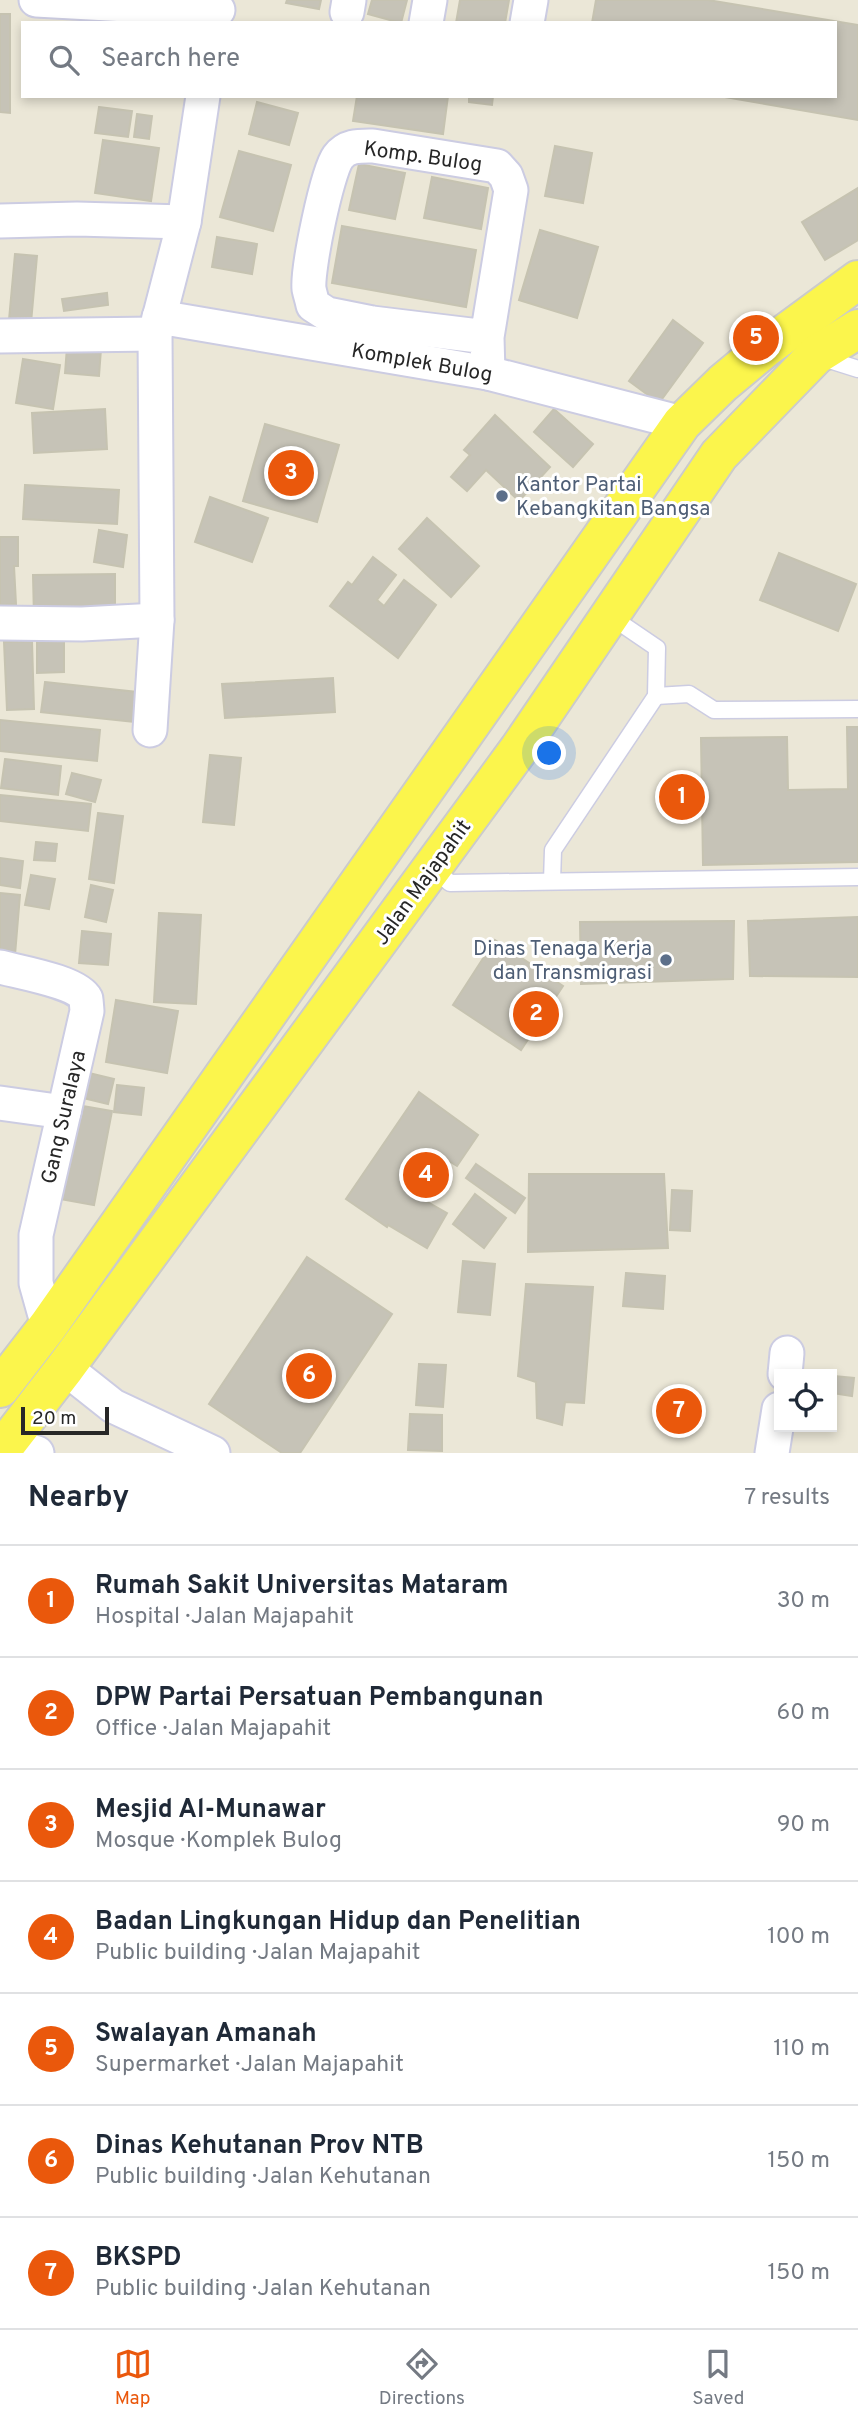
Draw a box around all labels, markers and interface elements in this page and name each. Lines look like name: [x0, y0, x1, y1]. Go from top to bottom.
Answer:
search box: [21, 21, 837, 98]
icon: search: [45, 41, 83, 79]
text: Search here: [101, 43, 240, 76]
street label: Komp. Bulog: [362, 136, 484, 179]
pin: 5: [733, 312, 779, 364]
street label: Komplek Bulog: [349, 338, 494, 389]
pin: 3: [268, 447, 314, 499]
place label: Kantor Partai Kebangkitan Bangsa: [516, 472, 710, 523]
marker: Kantor Partai Kebangkitan Bangsa: [494, 488, 510, 504]
your location: [532, 736, 566, 770]
pin: 1: [659, 771, 705, 823]
street label: Jalan Majapahit: [369, 815, 478, 951]
place label: Dinas Tenaga Kerja dan Transmigrasi: [473, 936, 652, 987]
marker: Dinas Tenaga Kerja dan Transmigrasi: [658, 952, 674, 968]
pin: 2: [513, 988, 559, 1040]
street label: Gang Suralaya: [36, 1048, 93, 1187]
pin: 4: [403, 1149, 449, 1201]
pin: 6: [286, 1350, 332, 1402]
map controls: [774, 1369, 837, 1432]
button: locate: [774, 1369, 837, 1432]
pin: 7: [656, 1385, 702, 1437]
scale bar: [21, 1404, 108, 1436]
text: 20 m: [32, 1407, 76, 1431]
text: Nearby: [28, 1480, 129, 1517]
text: 7 results: [744, 1484, 830, 1513]
text: Rumah Sakit Universitas Mataram: [95, 1570, 509, 1603]
text: 1: [46, 1587, 56, 1616]
text: 30 m: [777, 1587, 830, 1616]
text: Hospital · Jalan Majapahit: [95, 1603, 354, 1632]
text: DPW Partai Persatuan Pembangunan: [95, 1682, 544, 1715]
text: 2: [44, 1699, 58, 1728]
text: 60 m: [777, 1699, 830, 1728]
text: Office · Jalan Majapahit: [95, 1715, 331, 1744]
text: Mesjid Al-Munawar: [95, 1794, 326, 1827]
text: 3: [44, 1811, 58, 1840]
text: 90 m: [777, 1811, 830, 1840]
text: Mosque · Komplek Bulog: [95, 1827, 342, 1856]
text: Badan Lingkungan Hidup dan Penelitian: [95, 1906, 581, 1939]
text: 4: [44, 1923, 58, 1952]
text: 100 m: [767, 1923, 830, 1952]
text: Public building · Jalan Majapahit: [95, 1939, 421, 1968]
text: Swalayan Amanah: [95, 2018, 317, 2051]
text: 5: [44, 2035, 58, 2064]
text: 110 m: [773, 2035, 830, 2064]
text: Supermarket · Jalan Majapahit: [95, 2051, 404, 2080]
text: Dinas Kehutanan Prov NTB: [95, 2130, 424, 2163]
text: 6: [44, 2147, 58, 2176]
text: 150 m: [768, 2147, 830, 2176]
text: Public building · Jalan Kehutanan: [95, 2163, 431, 2192]
text: BKSPD: [95, 2242, 182, 2275]
text: 7: [45, 2259, 57, 2288]
text: 150 m: [768, 2259, 830, 2288]
text: Public building · Jalan Kehutanan: [95, 2275, 431, 2304]
tab: Map: [114, 2345, 152, 2411]
tab: Directions: [379, 2345, 465, 2411]
tab: Saved: [692, 2345, 744, 2411]

